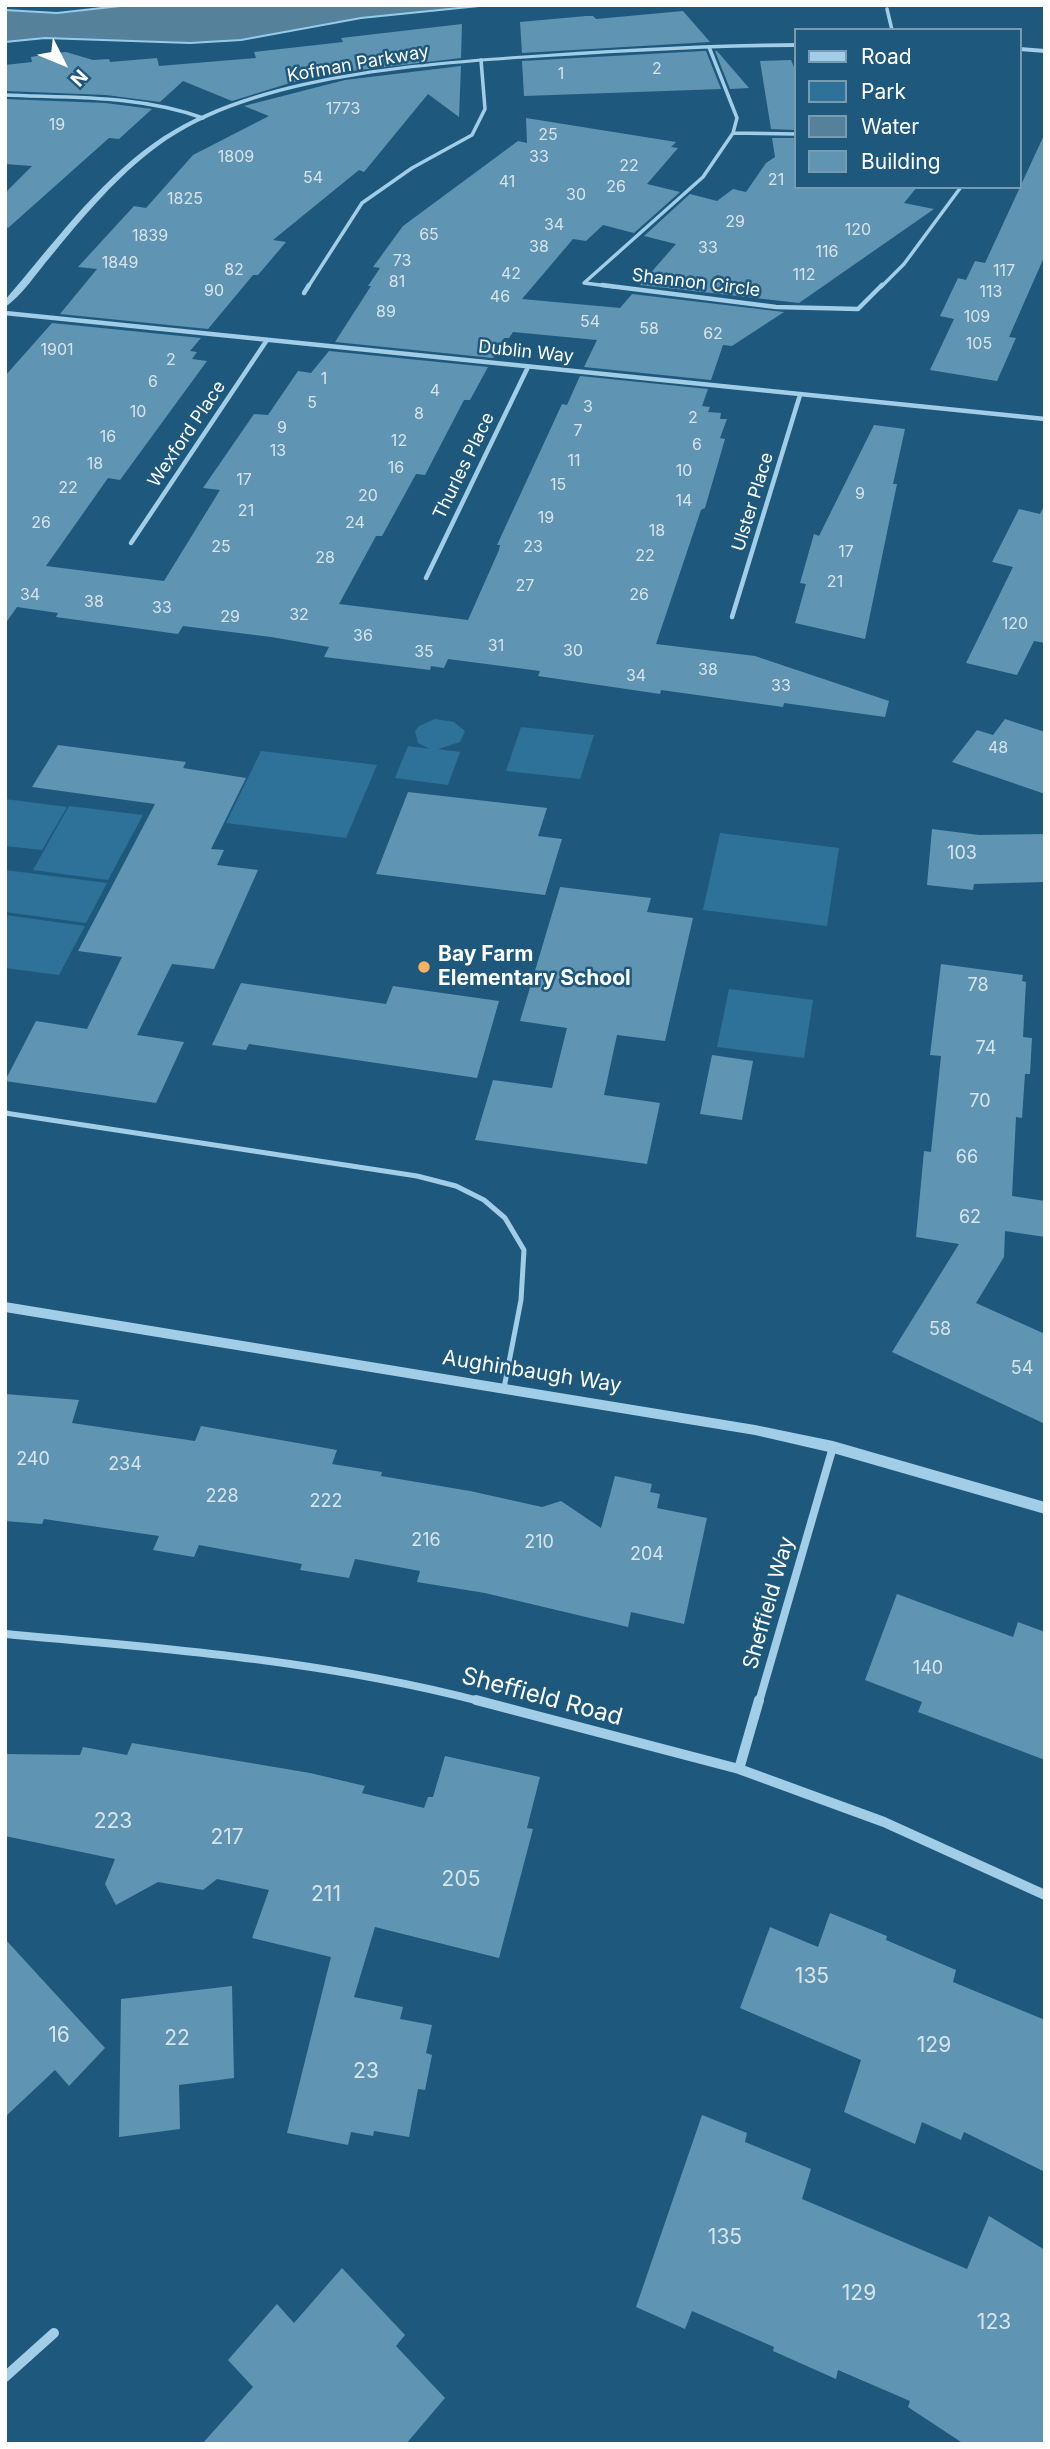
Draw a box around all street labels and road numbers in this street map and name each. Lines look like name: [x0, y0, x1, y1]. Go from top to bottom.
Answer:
street label: Kofman Parkway: [285, 41, 431, 87]
street label: Shannon Circle: [631, 264, 761, 302]
street label: Dublin Way: [477, 336, 575, 368]
street label: Wexford Place: [144, 377, 230, 491]
street label: Thurles Place: [429, 409, 499, 523]
street label: Ulster Place: [728, 450, 778, 554]
street label: Aughinbaugh Way: [441, 1345, 623, 1399]
street label: Sheffield Way: [738, 1534, 800, 1672]
street label: Sheffield Road: [458, 1662, 626, 1732]

